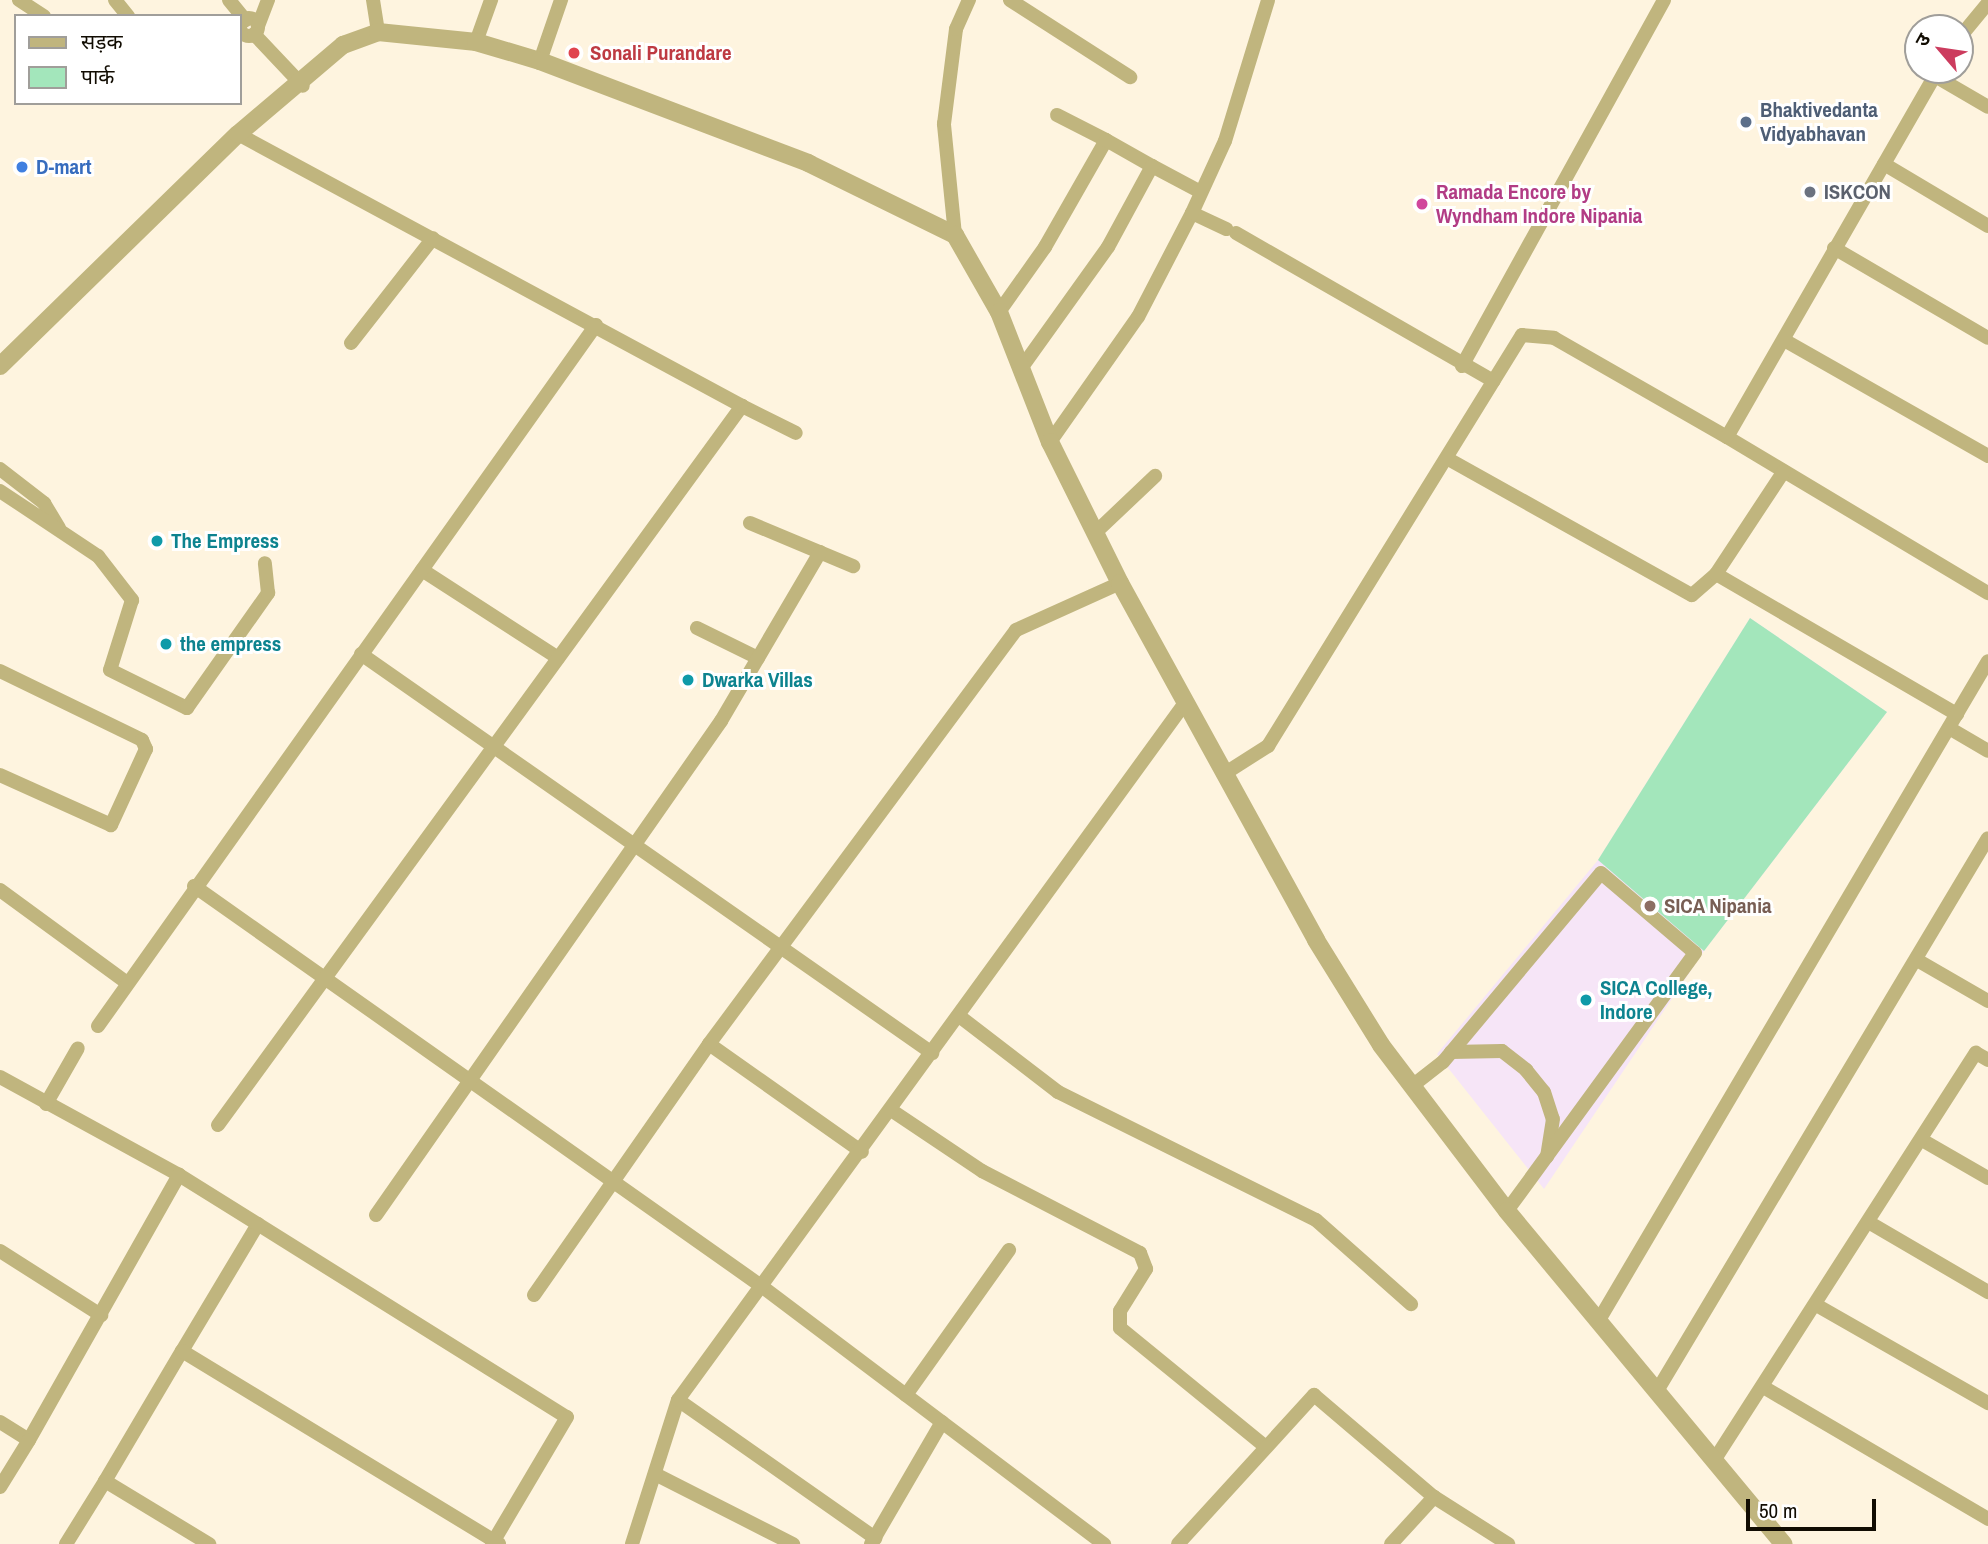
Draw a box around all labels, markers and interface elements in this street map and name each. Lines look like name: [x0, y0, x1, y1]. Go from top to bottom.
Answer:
legend: [14, 14, 242, 105]
north arrow: [1904, 14, 1974, 84]
text: सड़क: [81, 27, 123, 56]
text: उ: [1908, 29, 1936, 51]
place label: Sonali Purandare: [590, 40, 732, 66]
marker: Sonali Purandare: [564, 43, 584, 63]
text: पार्क: [81, 62, 115, 91]
place label: Bhaktivedanta Vidyabhavan: [1760, 97, 1878, 147]
marker: Bhaktivedanta Vidyabhavan: [1738, 114, 1754, 130]
place label: D-mart: [36, 154, 91, 180]
marker: D-mart: [14, 159, 30, 175]
place label: Ramada Encore by Wyndham Indore Nipania: [1436, 179, 1642, 229]
place label: ISKCON: [1824, 179, 1891, 205]
marker: ISKCON: [1802, 184, 1818, 200]
marker: Ramada Encore by Wyndham Indore Nipania: [1414, 196, 1430, 212]
place label: The Empress: [171, 528, 279, 554]
marker: The Empress: [149, 533, 165, 549]
place label: the empress: [180, 631, 281, 657]
marker: the empress: [158, 636, 174, 652]
place label: Dwarka Villas: [702, 667, 813, 693]
marker: Dwarka Villas: [680, 672, 696, 688]
place label: SICA Nipania: [1664, 893, 1772, 919]
marker: SICA Nipania: [1642, 898, 1658, 914]
place label: SICA College, Indore: [1600, 975, 1713, 1025]
marker: SICA College, Indore: [1578, 992, 1594, 1008]
scale bar: [1750, 1484, 1880, 1528]
text: 50 m: [1759, 1496, 1797, 1525]

